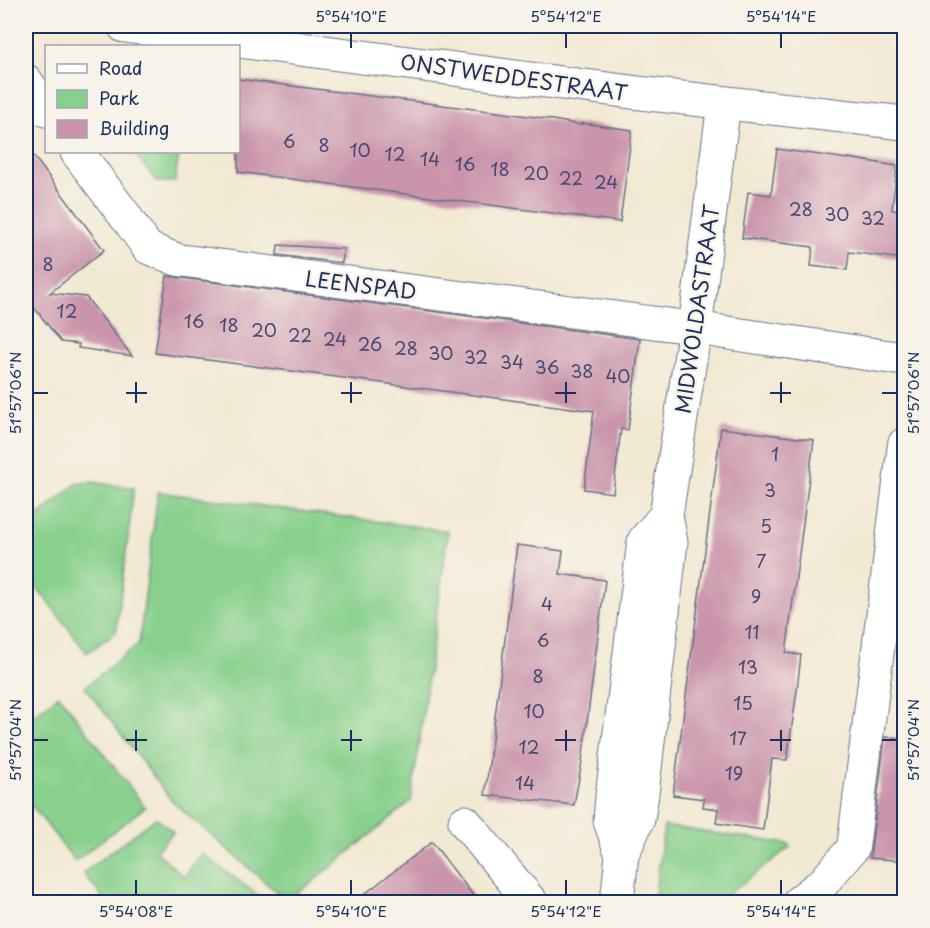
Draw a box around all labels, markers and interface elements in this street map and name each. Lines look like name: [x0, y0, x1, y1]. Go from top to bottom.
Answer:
text: 5°54'10"E: [315, 4, 387, 27]
text: 5°54'12"E: [530, 4, 602, 27]
text: 5°54'14"E: [746, 4, 816, 27]
street label: ONSTWEDDESTRAAT: [398, 44, 630, 108]
legend: [45, 45, 240, 153]
text: Road: [99, 54, 143, 81]
text: Park: [99, 84, 139, 111]
text: Building: [99, 114, 169, 141]
house number: 6: [283, 127, 295, 154]
house number: 8: [318, 131, 330, 158]
house number: 10: [349, 136, 371, 163]
house number: 12: [385, 140, 405, 167]
house number: 14: [420, 145, 440, 172]
house number: 16: [455, 150, 475, 177]
house number: 18: [490, 155, 510, 182]
house number: 20: [523, 159, 549, 186]
house number: 22: [559, 164, 583, 191]
house number: 24: [594, 168, 618, 195]
house number: 28: [789, 195, 813, 222]
house number: 30: [824, 200, 850, 227]
street label: MIDWOLDASTRAAT: [666, 203, 726, 415]
house number: 32: [861, 204, 885, 231]
house number: 8: [42, 250, 54, 277]
street label: LEENSPAD: [303, 261, 419, 307]
house number: 12: [57, 297, 77, 324]
house number: 16: [184, 307, 204, 334]
house number: 18: [219, 311, 239, 338]
house number: 20: [251, 316, 277, 343]
house number: 22: [288, 321, 312, 348]
house number: 24: [323, 325, 347, 352]
house number: 26: [358, 330, 382, 357]
house number: 28: [394, 334, 418, 361]
house number: 30: [428, 339, 454, 366]
house number: 32: [464, 343, 488, 370]
house number: 34: [500, 348, 524, 375]
text: 51°57'06"N: [3, 351, 26, 435]
text: 51°57'06"N: [901, 351, 924, 435]
house number: 36: [535, 353, 559, 380]
house number: 38: [570, 357, 594, 384]
house number: 40: [605, 362, 631, 389]
house number: 1: [771, 440, 779, 467]
house number: 3: [764, 476, 776, 503]
house number: 5: [760, 512, 772, 539]
house number: 7: [756, 547, 766, 574]
house number: 9: [751, 582, 761, 609]
house number: 4: [541, 590, 553, 617]
house number: 11: [744, 618, 760, 645]
house number: 6: [537, 626, 549, 653]
house number: 13: [738, 653, 758, 680]
house number: 8: [532, 662, 544, 689]
house number: 15: [733, 689, 753, 716]
house number: 10: [523, 697, 545, 724]
text: 51°57'04"N: [3, 699, 26, 781]
text: 51°57'04"N: [901, 699, 924, 781]
house number: 17: [729, 724, 747, 751]
house number: 12: [519, 733, 539, 760]
house number: 19: [725, 759, 743, 786]
house number: 14: [515, 769, 535, 796]
text: 5°54'08"E: [99, 899, 173, 922]
text: 5°54'10"E: [315, 899, 387, 922]
text: 5°54'12"E: [530, 899, 602, 922]
text: 5°54'14"E: [746, 899, 816, 922]

